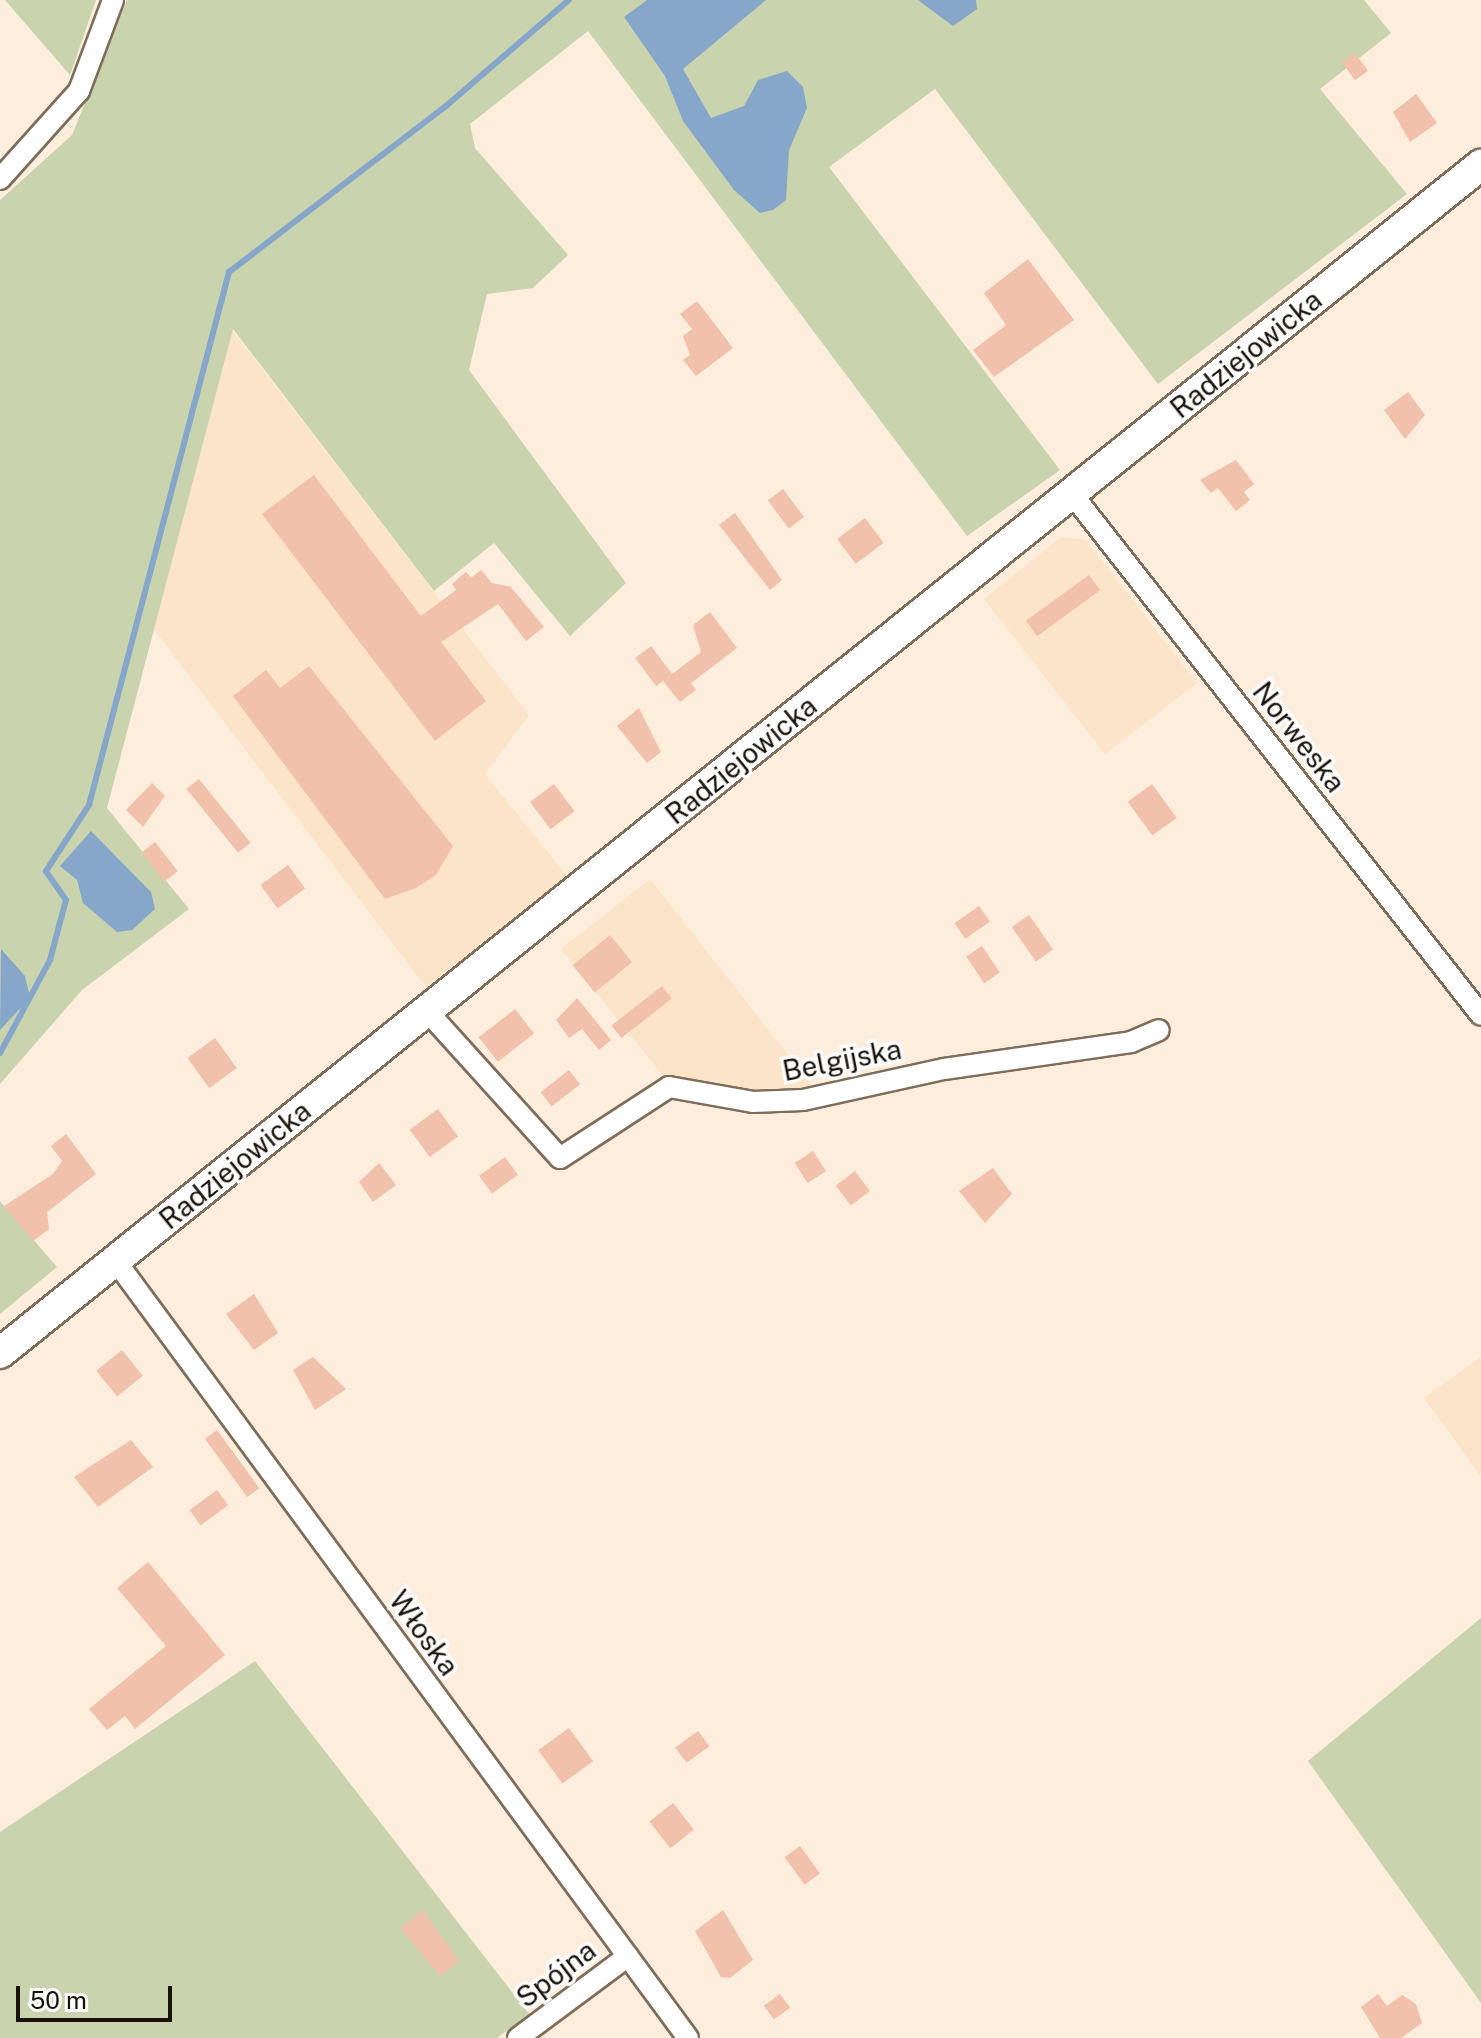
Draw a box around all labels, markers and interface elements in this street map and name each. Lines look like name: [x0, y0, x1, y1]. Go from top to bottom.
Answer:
street label: Radziejowicka: [1164, 283, 1328, 425]
street label: Norweska: [1246, 675, 1352, 799]
street label: Radziejowicka: [659, 689, 823, 831]
street label: Belgijska: [780, 1032, 904, 1088]
street label: Radziejowicka: [153, 1094, 317, 1236]
street label: Włoska: [382, 1584, 466, 1682]
street label: Spójna: [510, 1933, 602, 2015]
scale bar: [20, 1970, 176, 2020]
text: 50 m: [30, 1986, 87, 2014]

